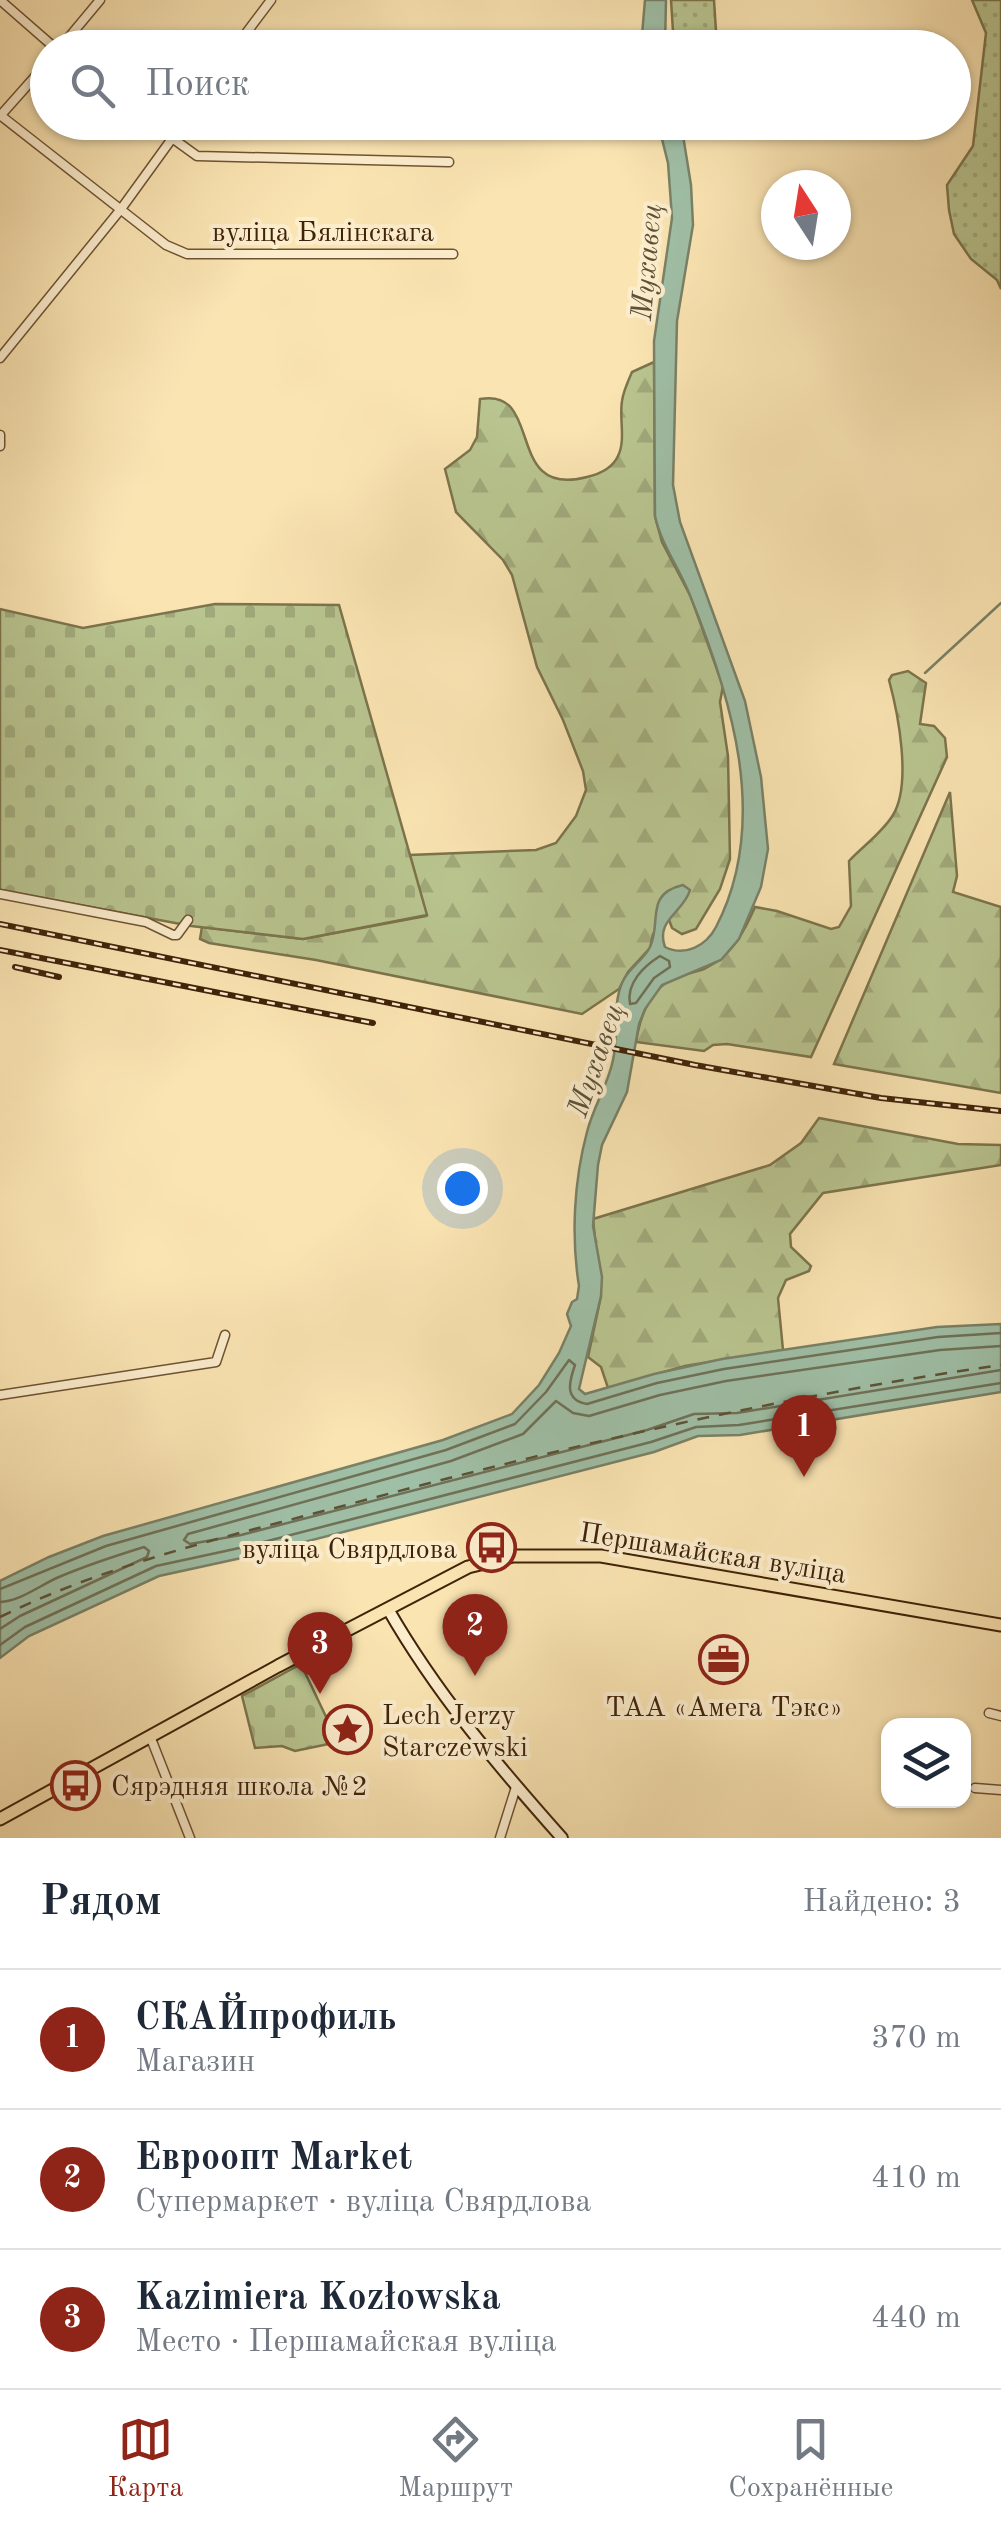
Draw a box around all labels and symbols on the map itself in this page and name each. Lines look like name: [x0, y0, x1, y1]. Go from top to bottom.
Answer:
north arrow: [761, 170, 851, 260]
water label: Мухавец: [628, 202, 668, 323]
street label: вуліца Бялінскага: [212, 220, 434, 248]
water label: Мухавец: [563, 1000, 630, 1122]
your location: [437, 1163, 488, 1214]
pin: 1: [772, 1394, 836, 1477]
street label: Першамайская вуліца: [577, 1520, 848, 1590]
bus stop icon: вуліца Свярдлова: [466, 1522, 518, 1574]
place label: вуліца Свярдлова: [242, 1537, 457, 1565]
pin: 2: [442, 1594, 508, 1676]
pin: 3: [288, 1612, 352, 1694]
office icon: ТАА «Амега Тэкс»: [698, 1633, 750, 1685]
place label: ТАА «Амега Тэкс»: [605, 1695, 843, 1723]
place label: Lech Jerzy Starczewski: [382, 1703, 528, 1763]
place icon: Lech Jerzy Starczewski: [321, 1704, 373, 1756]
bus stop icon: Сярэдняя школа №2: [50, 1759, 102, 1811]
place label: Сярэдняя школа №2: [111, 1774, 368, 1802]

